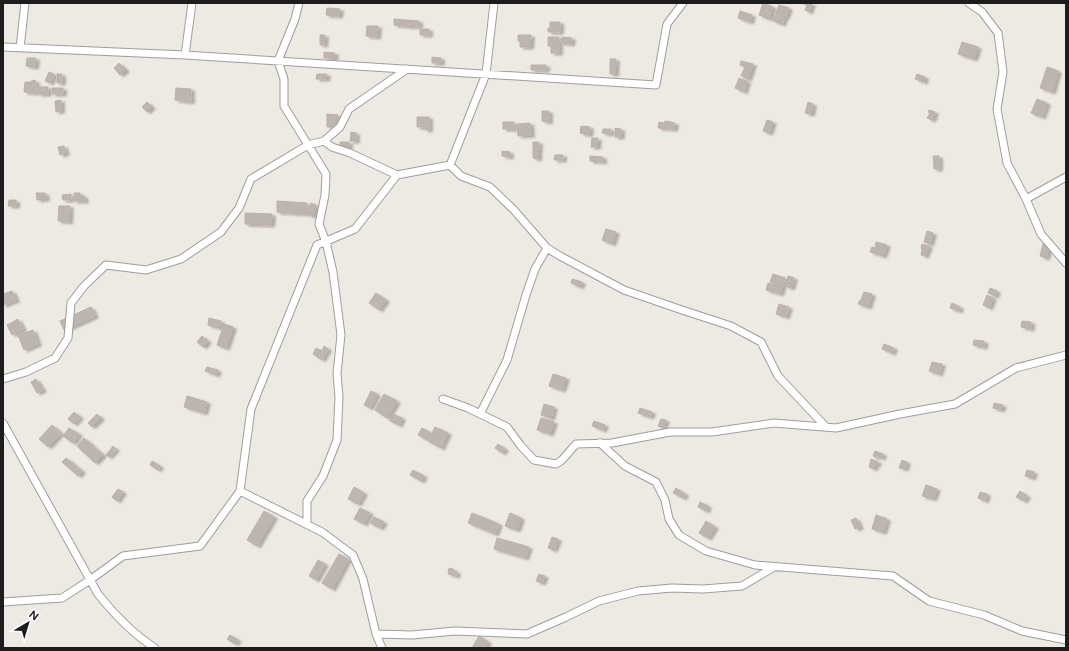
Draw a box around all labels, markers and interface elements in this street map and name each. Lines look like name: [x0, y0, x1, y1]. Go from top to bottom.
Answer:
north arrow: [8, 603, 48, 643]
text: N: [26, 608, 41, 623]

